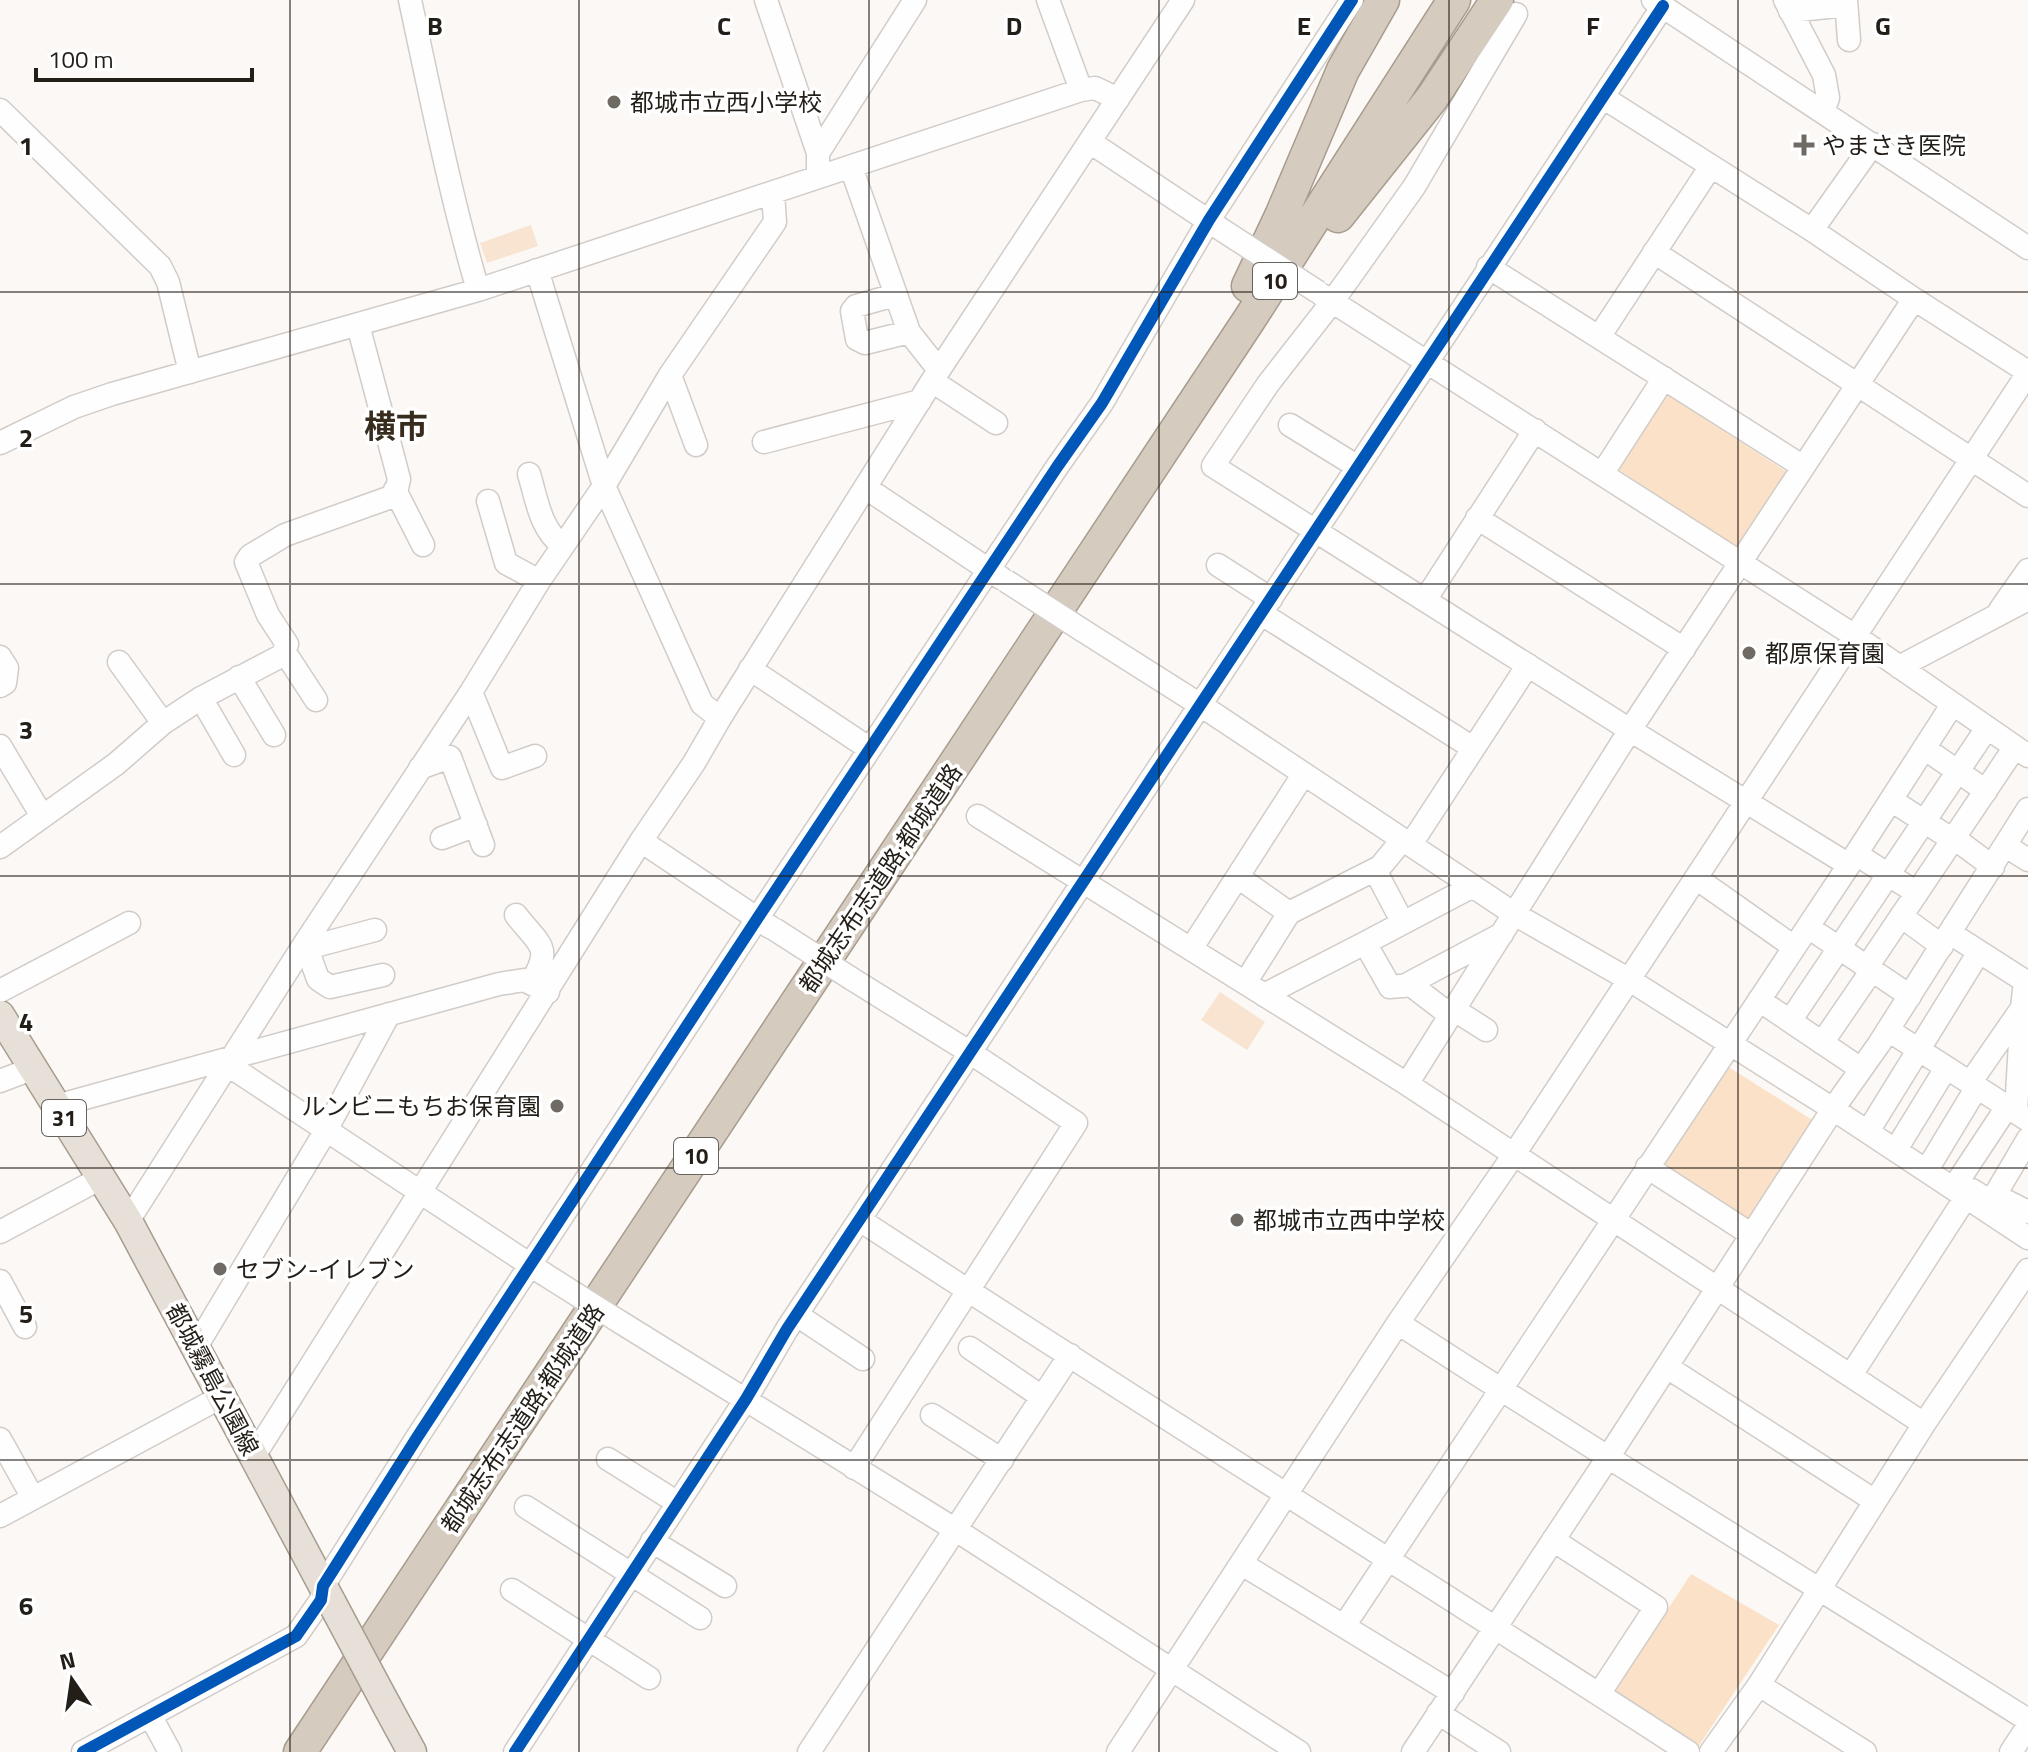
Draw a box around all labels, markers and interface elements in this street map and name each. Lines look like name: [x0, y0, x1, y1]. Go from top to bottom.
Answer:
text: B: [427, 6, 443, 45]
text: C: [717, 6, 731, 45]
text: D: [1006, 6, 1022, 45]
text: E: [1297, 6, 1311, 45]
text: F: [1586, 6, 1600, 45]
text: G: [1875, 6, 1891, 45]
scale bar: [36, 32, 252, 82]
text: 100 m: [48, 41, 114, 77]
place label: 都城市立西小学校: [630, 84, 822, 120]
marker: 都城市立西小学校: [605, 93, 623, 111]
text: 1: [19, 126, 33, 165]
place label: やまさき医院: [1822, 127, 1966, 163]
marker: やまさき医院: [1793, 134, 1815, 156]
road number: 10: [1253, 263, 1297, 299]
district label: 横市: [364, 402, 428, 450]
text: 2: [19, 418, 33, 457]
place label: 都原保育園: [1765, 635, 1885, 671]
marker: 都原保育園: [1740, 644, 1758, 662]
text: 3: [19, 710, 33, 749]
street label: 都城志布志道路;都城道路: [790, 756, 970, 1000]
text: 4: [19, 1002, 33, 1041]
place label: ルンビニもちお保育園: [301, 1088, 541, 1124]
marker: ルンビニもちお保育園: [548, 1097, 566, 1115]
road number: 31: [42, 1100, 86, 1136]
road number: 10: [674, 1138, 718, 1174]
place label: 都城市立西中学校: [1253, 1202, 1445, 1238]
marker: 都城市立西中学校: [1228, 1211, 1246, 1229]
place label: セブン-イレブン: [236, 1251, 415, 1287]
marker: セブン-イレブン: [211, 1260, 229, 1278]
text: 5: [19, 1294, 33, 1333]
street label: 都城霧島公園線: [158, 1296, 268, 1462]
street label: 都城志布志道路;都城道路: [432, 1296, 612, 1540]
text: 6: [19, 1586, 33, 1625]
north arrow: [32, 1640, 112, 1720]
text: N: [56, 1642, 79, 1679]

